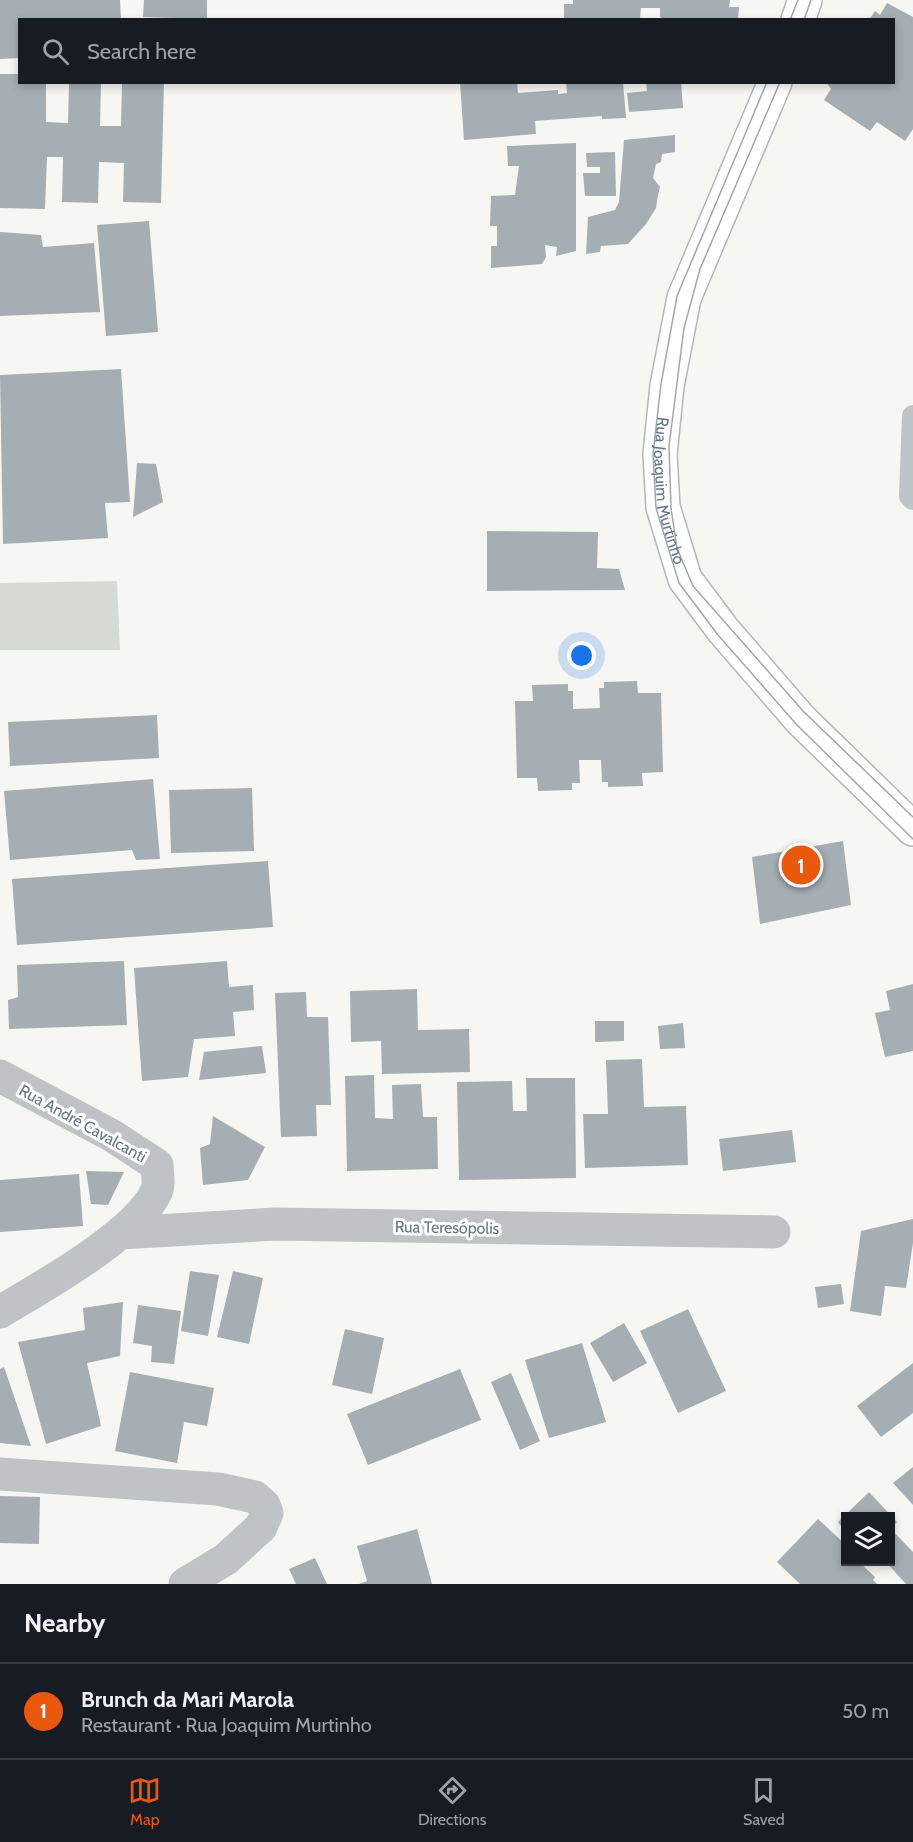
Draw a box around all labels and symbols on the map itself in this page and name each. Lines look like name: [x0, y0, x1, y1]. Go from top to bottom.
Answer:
street label: Rua Joaquim Murtinho: [650, 416, 689, 567]
your location: [567, 641, 596, 670]
pin: 1: [782, 842, 820, 888]
street label: Rua André Cavalcanti: [16, 1081, 150, 1166]
street label: Rua Teresópolis: [395, 1217, 500, 1238]

